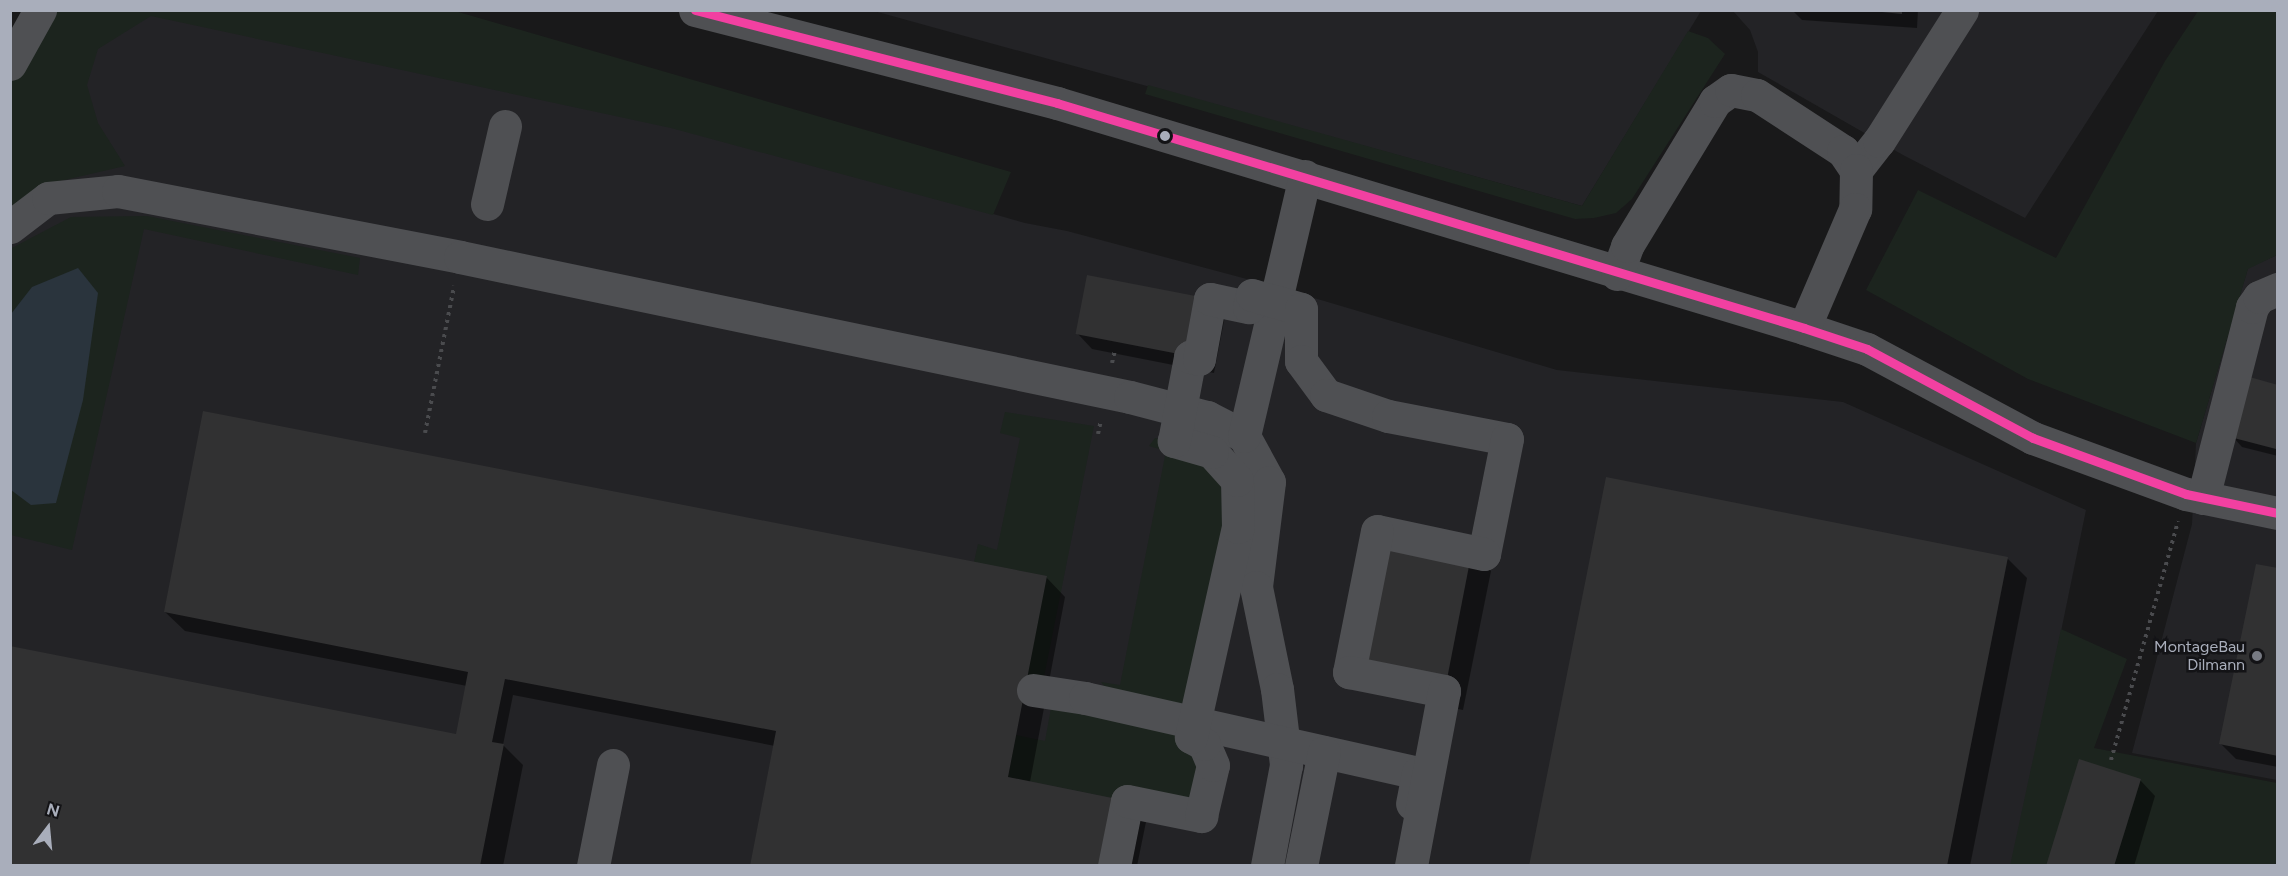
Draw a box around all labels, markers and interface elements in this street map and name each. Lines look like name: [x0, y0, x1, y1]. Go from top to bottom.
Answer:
unlabelled marker: [1159, 130, 1171, 142]
place label: MontageBau Dilmann: [2154, 637, 2245, 675]
marker: MontageBau Dilmann: [2250, 649, 2264, 663]
north arrow: [18, 798, 78, 858]
text: N: [45, 799, 62, 821]

